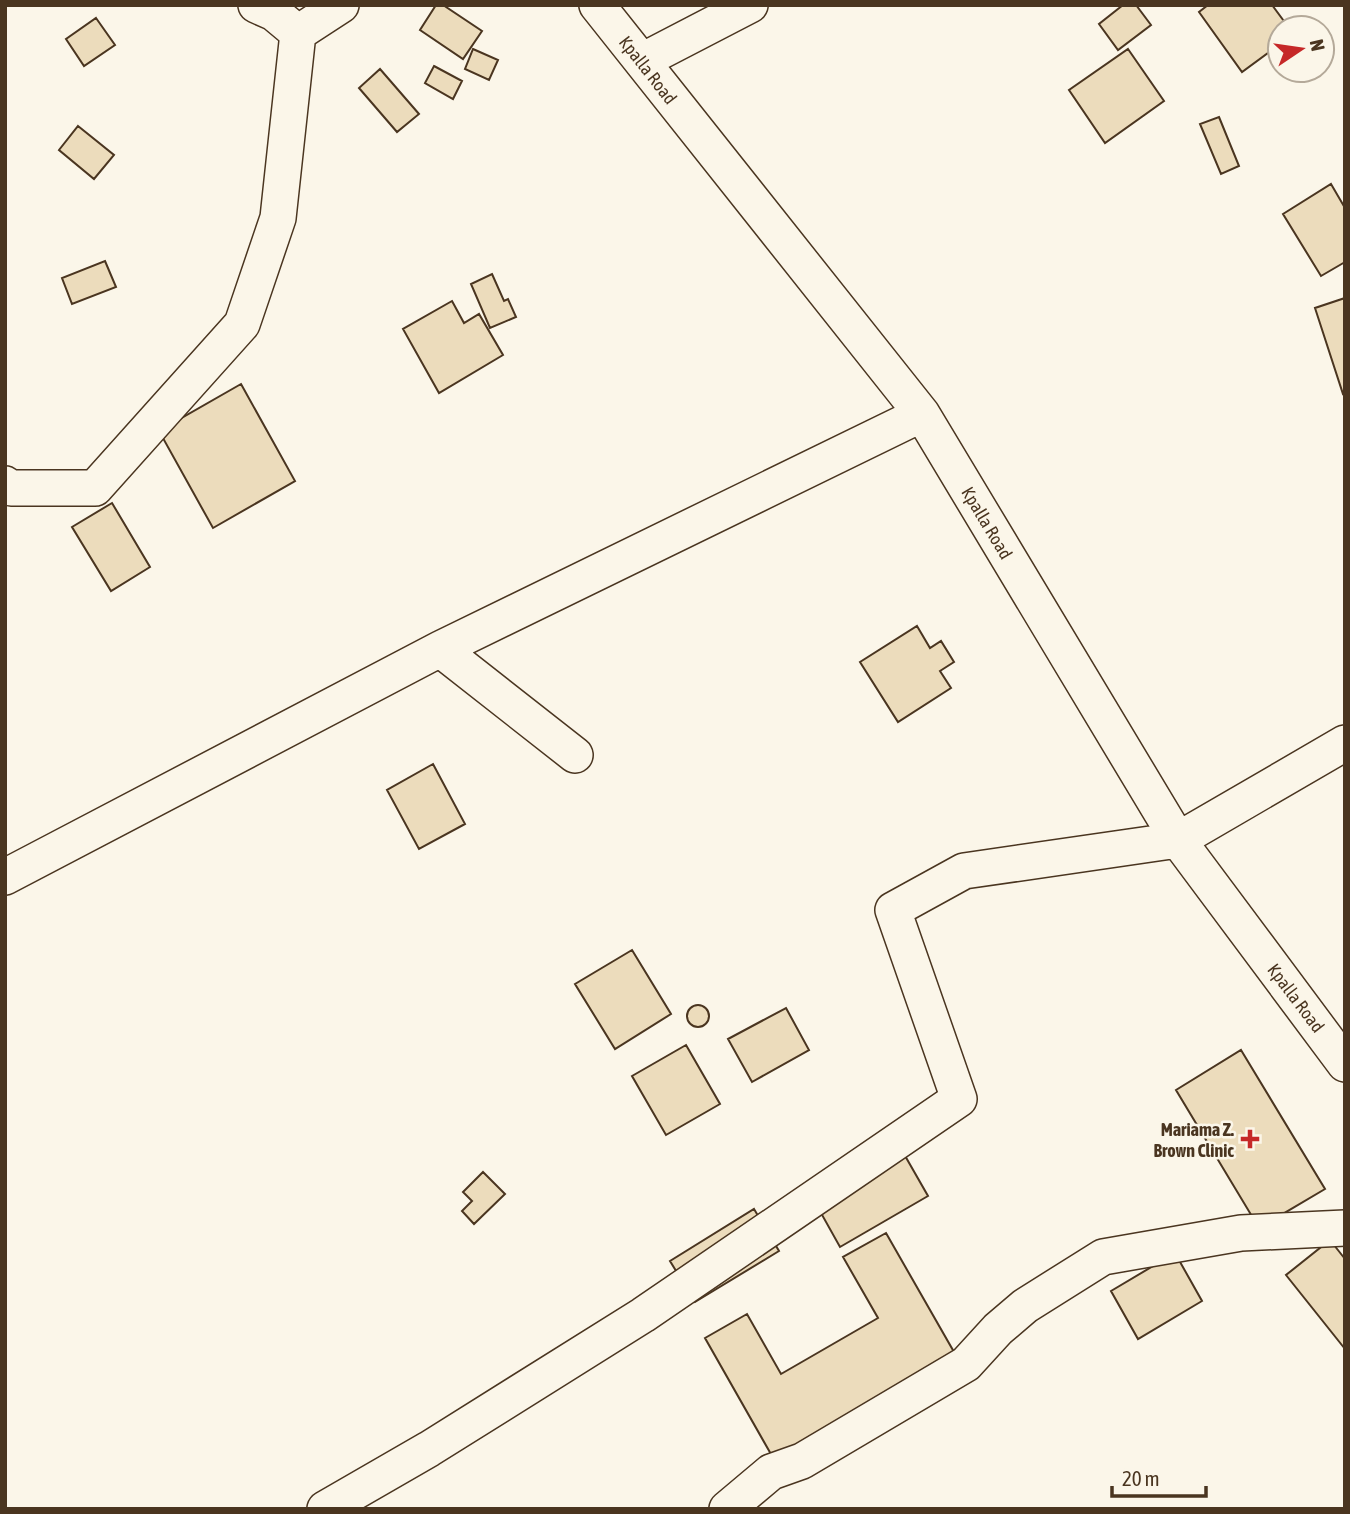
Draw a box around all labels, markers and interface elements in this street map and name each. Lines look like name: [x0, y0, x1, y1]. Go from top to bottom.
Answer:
north arrow: [1266, 14, 1336, 84]
street label: Kpalla Road: [615, 32, 681, 108]
text: N: [1306, 37, 1330, 53]
street label: Kpalla Road: [957, 483, 1017, 563]
street label: Kpalla Road: [1263, 960, 1329, 1036]
place label: Mariama Z. Brown Clinic: [1153, 1119, 1234, 1161]
marker: Mariama Z. Brown Clinic: [1240, 1129, 1260, 1149]
scale bar: [1112, 1454, 1206, 1498]
text: 20 m: [1122, 1466, 1160, 1490]

